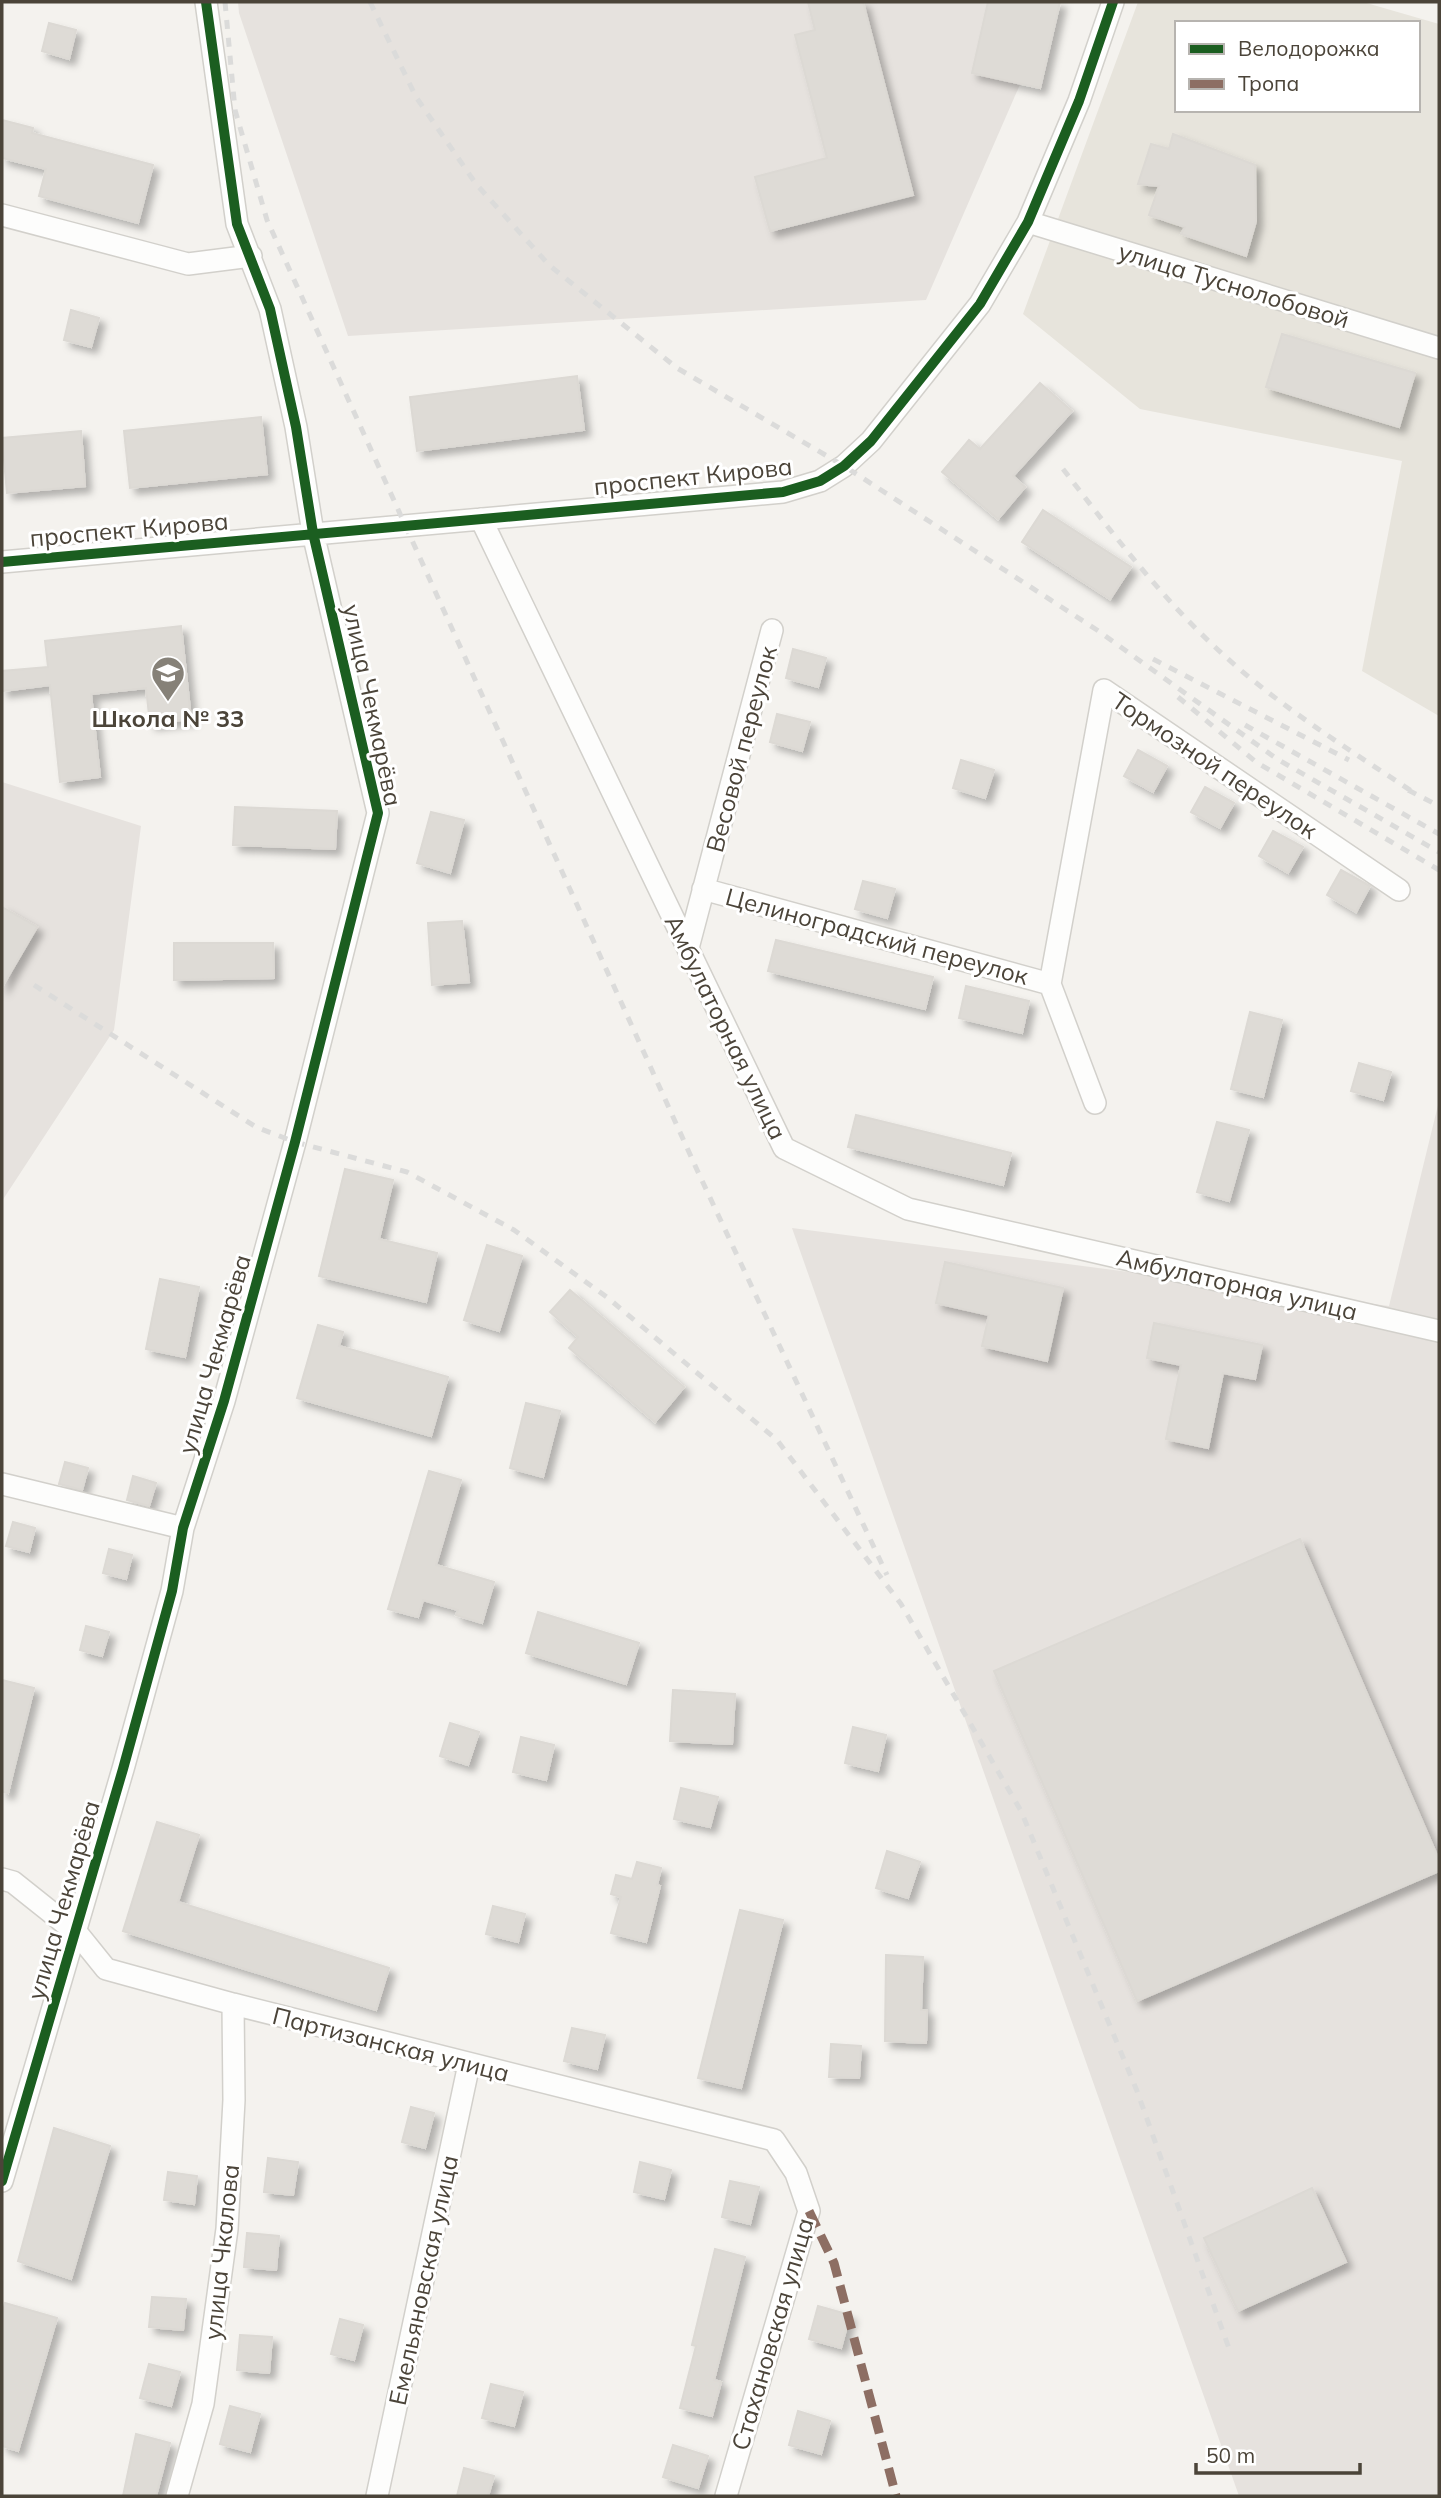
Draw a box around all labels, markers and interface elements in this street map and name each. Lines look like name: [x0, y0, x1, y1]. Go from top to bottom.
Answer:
legend: [1175, 21, 1420, 112]
text: Велодорожка: [1238, 35, 1380, 61]
text: Тропа: [1238, 70, 1299, 96]
street label: улица Туснолобовой: [1115, 236, 1353, 334]
street label: проспект Кирова: [592, 451, 794, 501]
street label: проспект Кирова: [28, 505, 230, 553]
street label: улица Чекмарёва: [337, 601, 409, 809]
street label: Весовой переулок: [699, 643, 783, 855]
school or university icon: Школа № 33: [149, 654, 187, 703]
street label: Тормозной переулок: [1107, 685, 1323, 845]
place label: Школа № 33: [92, 703, 244, 733]
street label: Целиноградский переулок: [722, 881, 1032, 991]
street label: Амбулаторная улица: [659, 910, 793, 1144]
street label: Амбулаторная улица: [1114, 1242, 1360, 1326]
street label: улица Чекмарёва: [171, 1251, 257, 1457]
street label: улица Чекмарёва: [20, 1797, 106, 2003]
street label: Партизанская улица: [269, 2000, 513, 2088]
street label: Емельяновская улица: [382, 2152, 464, 2408]
street label: улица Чкалова: [197, 2163, 245, 2341]
street label: Стахановская улица: [724, 2214, 820, 2454]
scale bar: [1196, 2432, 1360, 2476]
text: 50 m: [1206, 2442, 1255, 2468]

